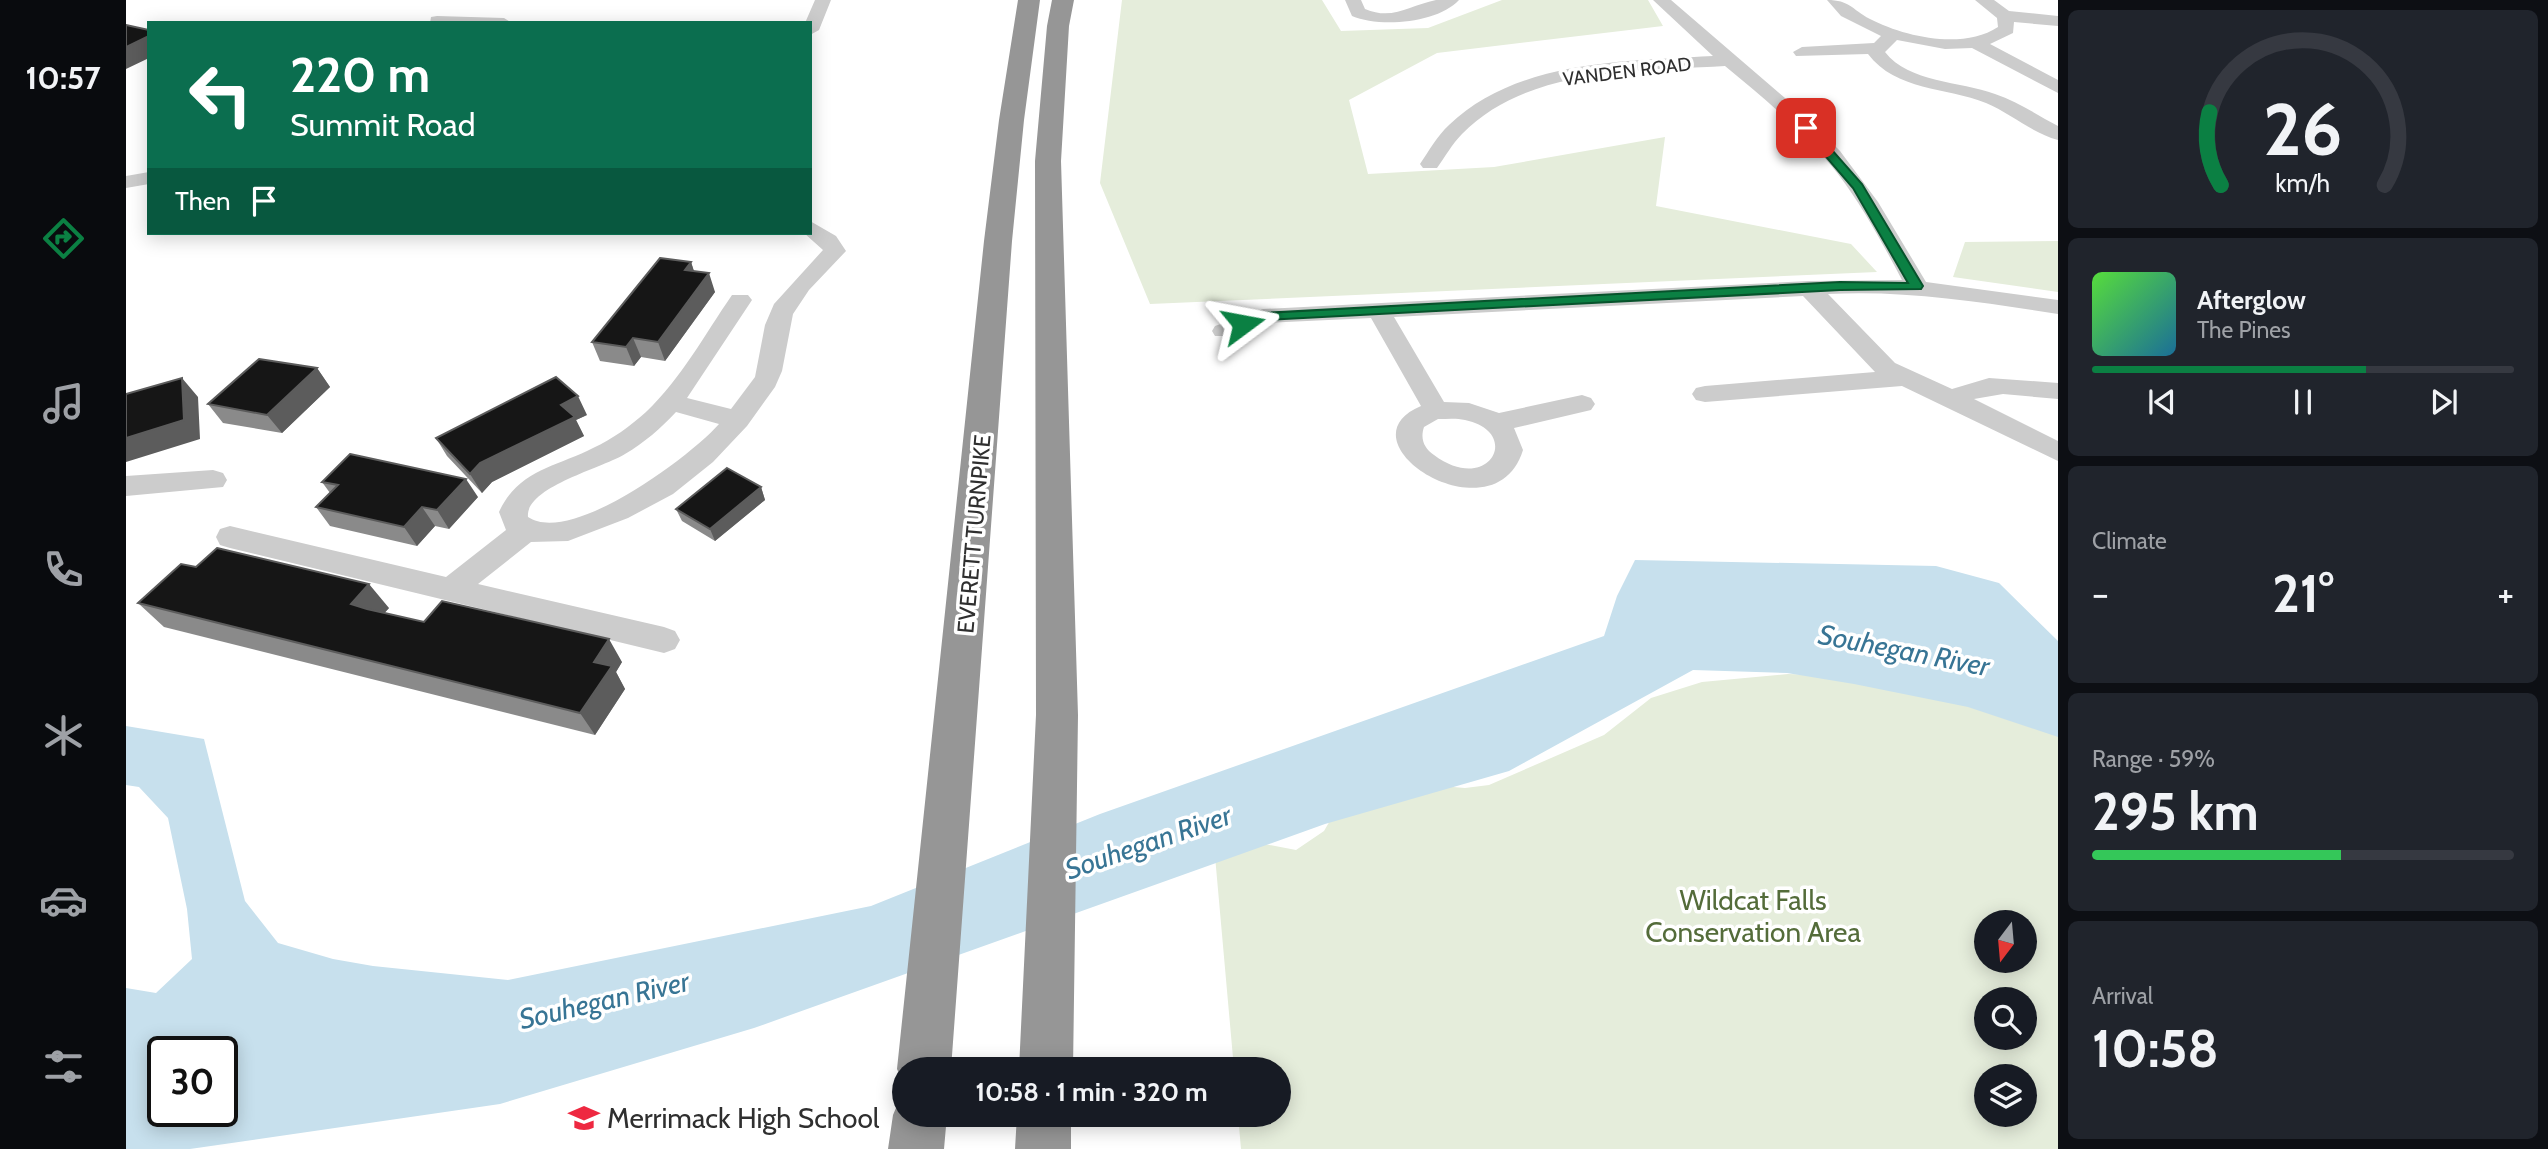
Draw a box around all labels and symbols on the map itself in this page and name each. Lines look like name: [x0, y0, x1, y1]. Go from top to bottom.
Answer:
street label: VANDEN ROAD: [1562, 52, 1693, 91]
pin: [1776, 98, 1836, 158]
position arrow: [1206, 287, 1280, 361]
street label: EVERETT TURNPIKE: [951, 433, 997, 635]
water label: Souhegan River: [1816, 617, 1994, 684]
water label: Souhegan River: [1060, 797, 1237, 886]
park label: Wildcat Falls Conservation Area: [1645, 883, 1861, 949]
north arrow: [1974, 910, 2037, 973]
water label: Souhegan River: [516, 964, 694, 1036]
speed limit sign: 30: [147, 1036, 238, 1127]
school or university icon: Merrimack High School: [567, 1101, 601, 1135]
place label: Merrimack High School: [607, 1101, 880, 1135]

